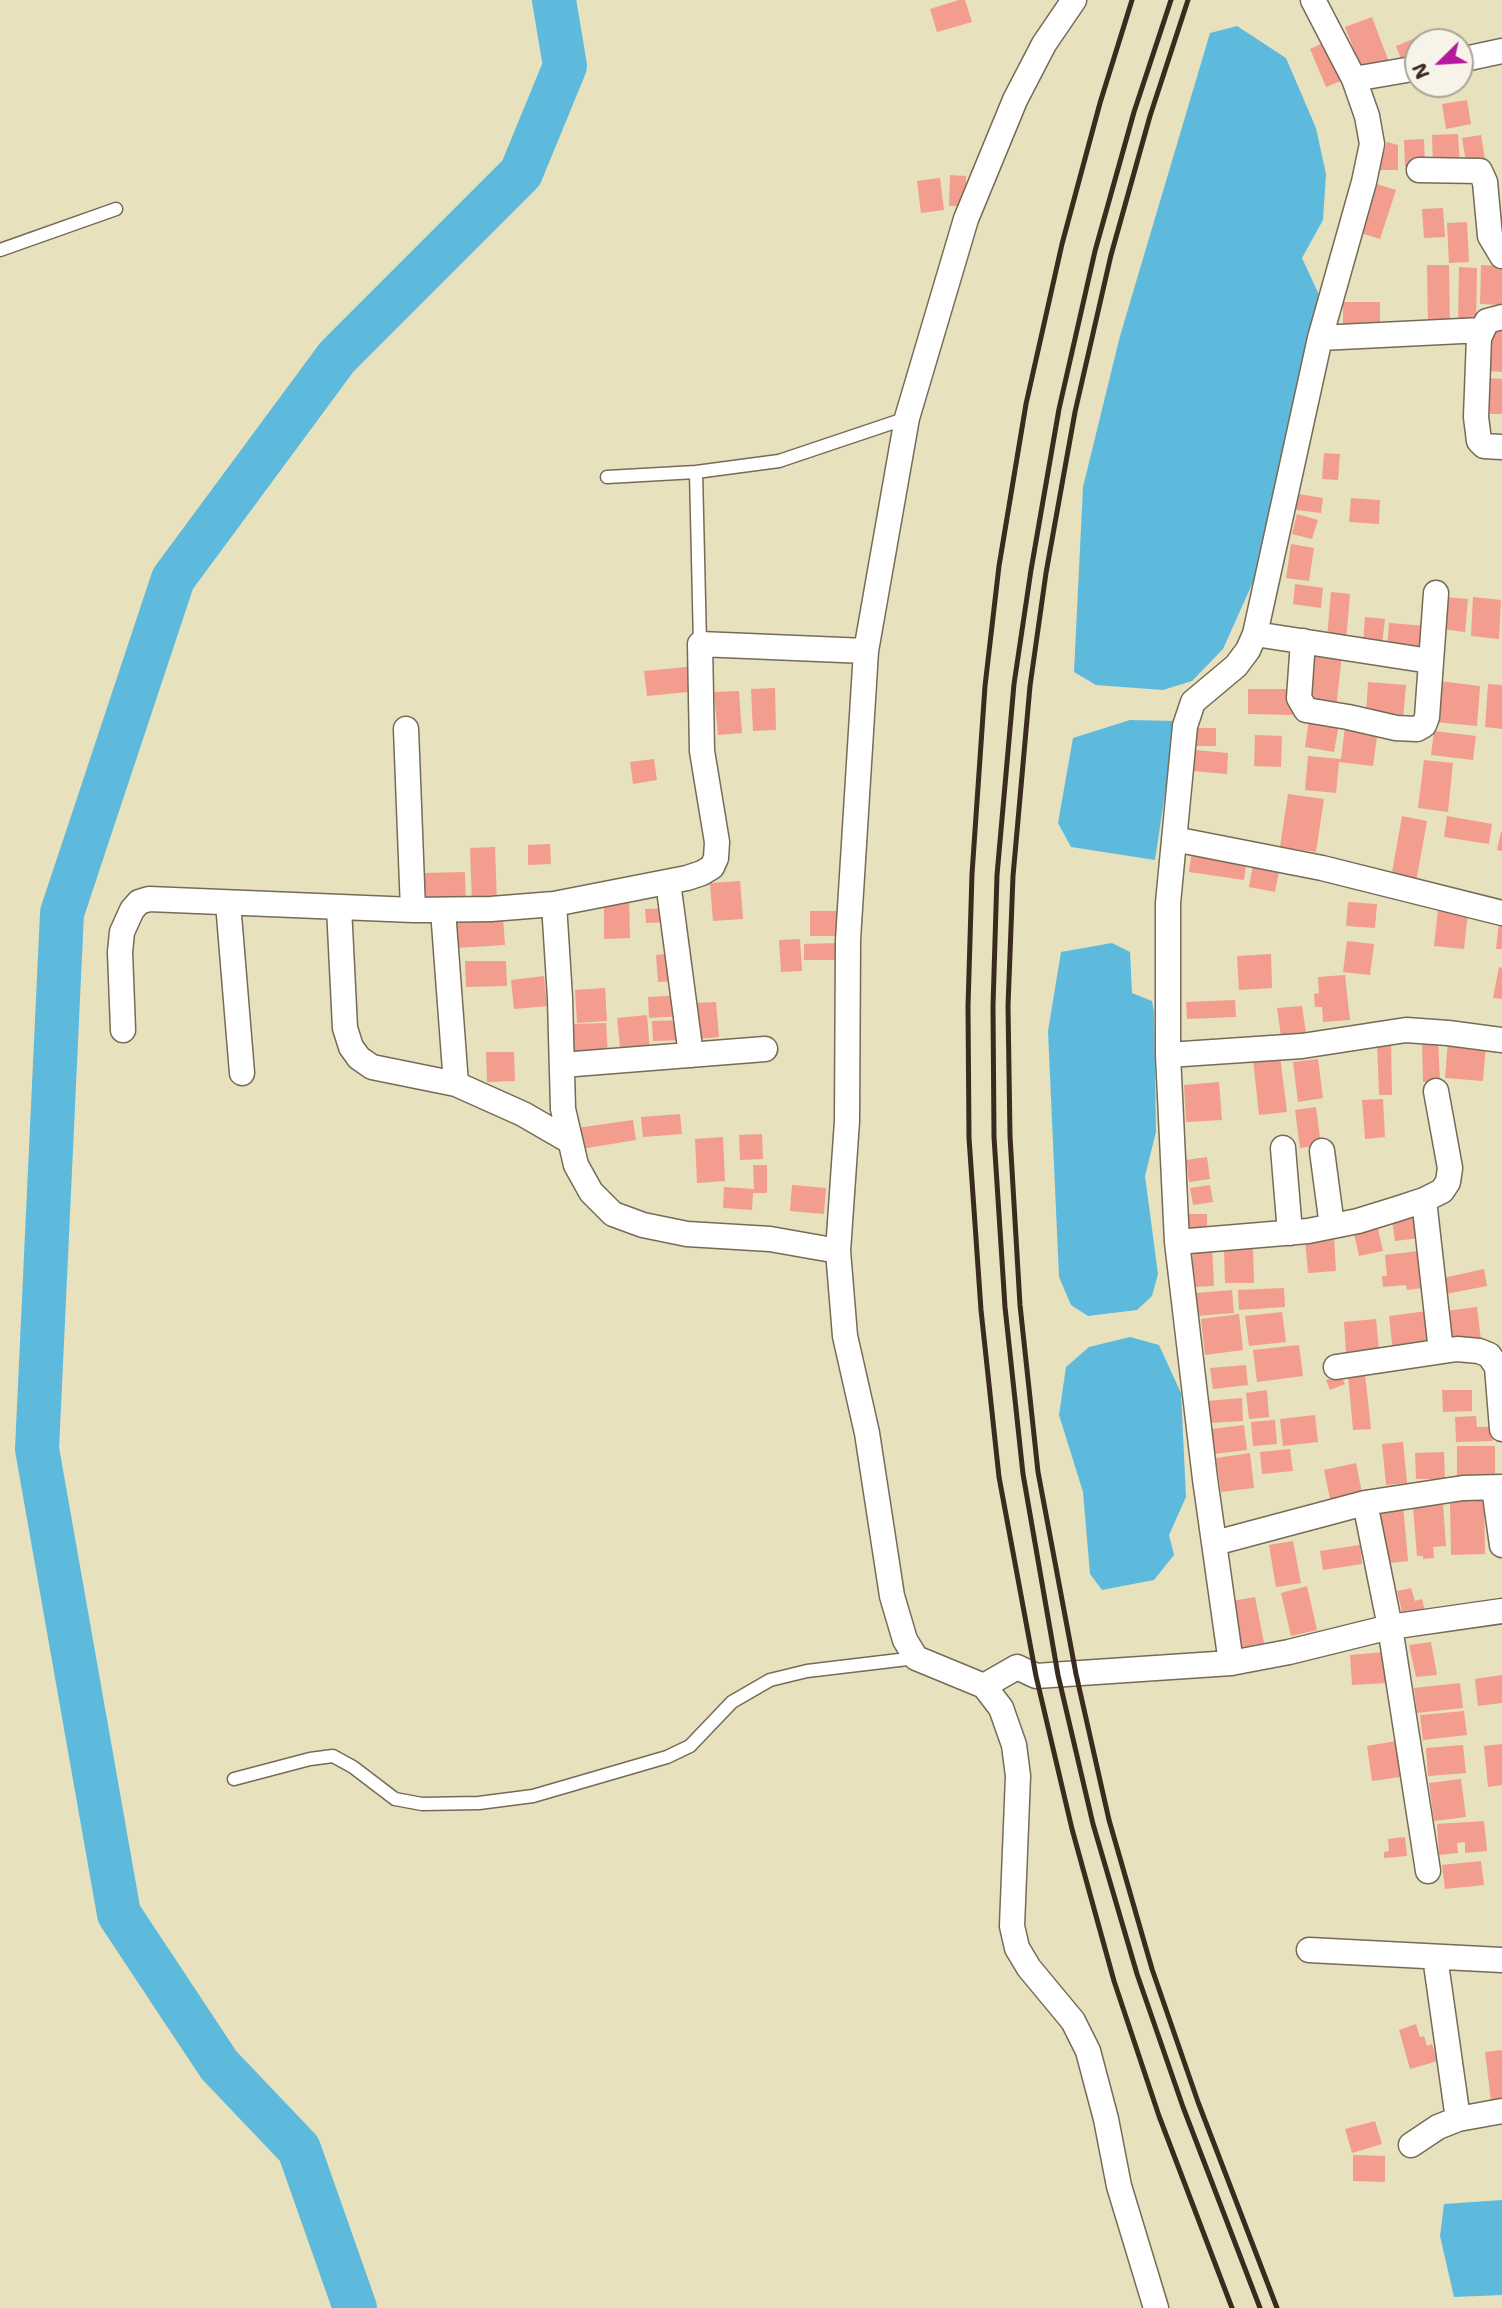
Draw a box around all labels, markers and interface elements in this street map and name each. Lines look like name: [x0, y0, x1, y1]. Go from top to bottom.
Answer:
north arrow: [1404, 28, 1474, 98]
text: N: [1407, 59, 1436, 83]

